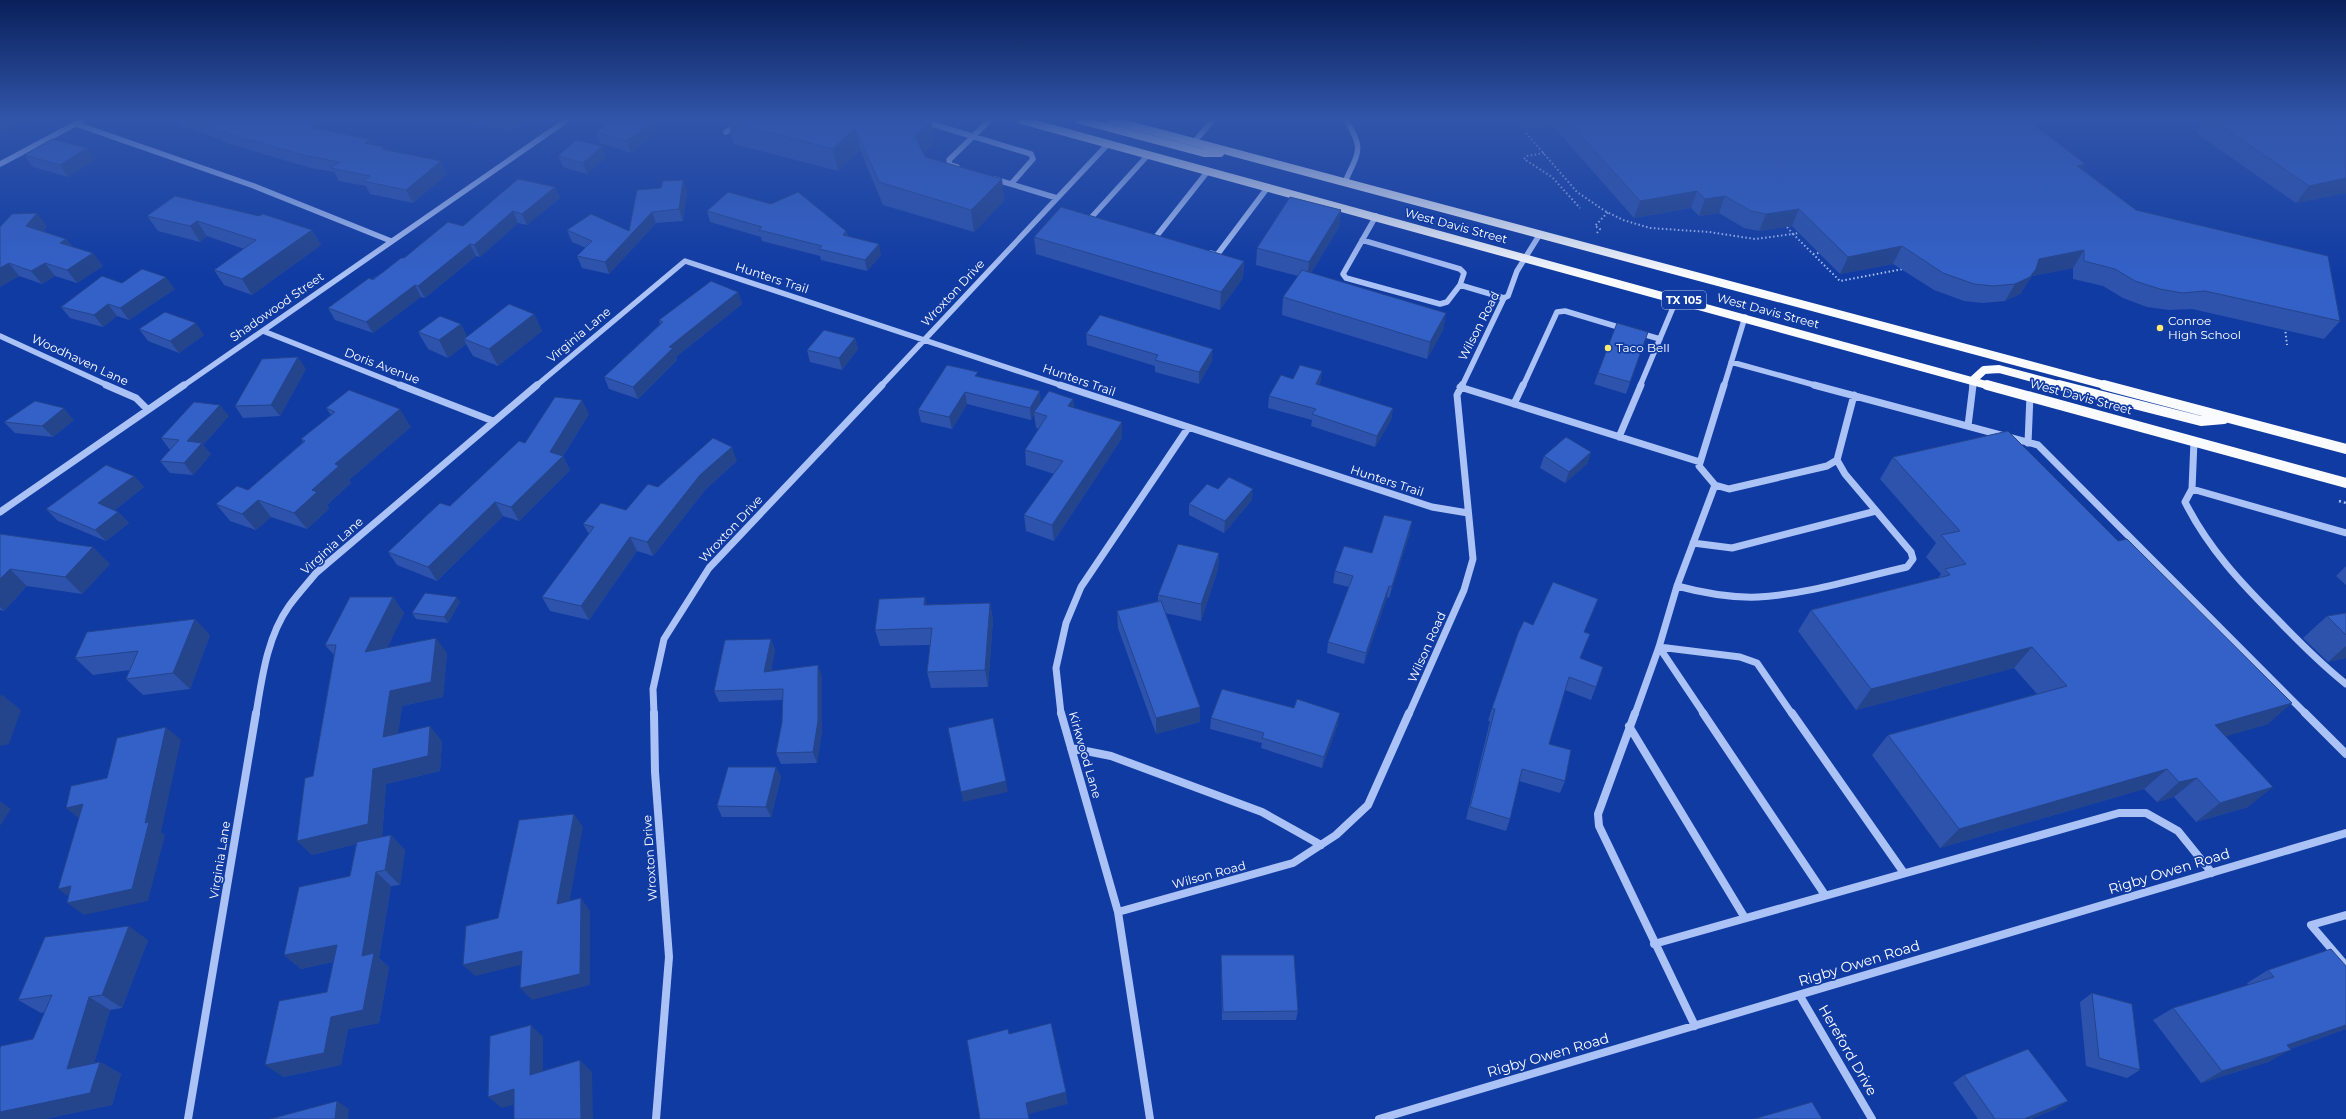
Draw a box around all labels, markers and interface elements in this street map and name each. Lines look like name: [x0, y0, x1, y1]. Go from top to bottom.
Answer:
street label: West Davis Street: [1403, 205, 1509, 246]
street label: Wroxton Drive: [918, 256, 987, 329]
street label: Hunters Trail: [734, 259, 811, 296]
street label: Shadowood Street: [227, 269, 327, 345]
street label: Wilson Road: [1455, 289, 1502, 363]
street label: West Davis Street: [1715, 290, 1821, 331]
road number: TX 105: [1662, 291, 1706, 309]
street label: Virginia Lane: [544, 304, 614, 366]
place label: Conroe High School: [2168, 313, 2241, 342]
marker: Conroe High School: [2155, 323, 2165, 333]
street label: Woodhaven Lane: [29, 331, 131, 389]
place label: Taco Bell: [1616, 340, 1670, 355]
marker: Taco Bell: [1603, 343, 1613, 353]
street label: Doris Avenue: [342, 344, 422, 387]
street label: Hunters Trail: [1041, 360, 1118, 399]
street label: West Davis Street: [2028, 376, 2134, 417]
street label: Hunters Trail: [1349, 462, 1426, 499]
street label: Wroxton Drive: [696, 492, 765, 565]
street label: Virginia Lane: [297, 514, 366, 577]
street label: Wilson Road: [1404, 609, 1449, 684]
street label: Kirkwood Lane: [1066, 710, 1105, 800]
street label: Wroxton Drive: [639, 815, 660, 902]
street label: Virginia Lane: [206, 820, 233, 900]
street label: Rigby Owen Road: [2106, 844, 2232, 898]
street label: Wilson Road: [1170, 857, 1247, 892]
street label: Rigby Owen Road: [1796, 936, 1922, 990]
street label: Hereford Drive: [1815, 1001, 1881, 1099]
street label: Rigby Owen Road: [1485, 1029, 1611, 1081]

